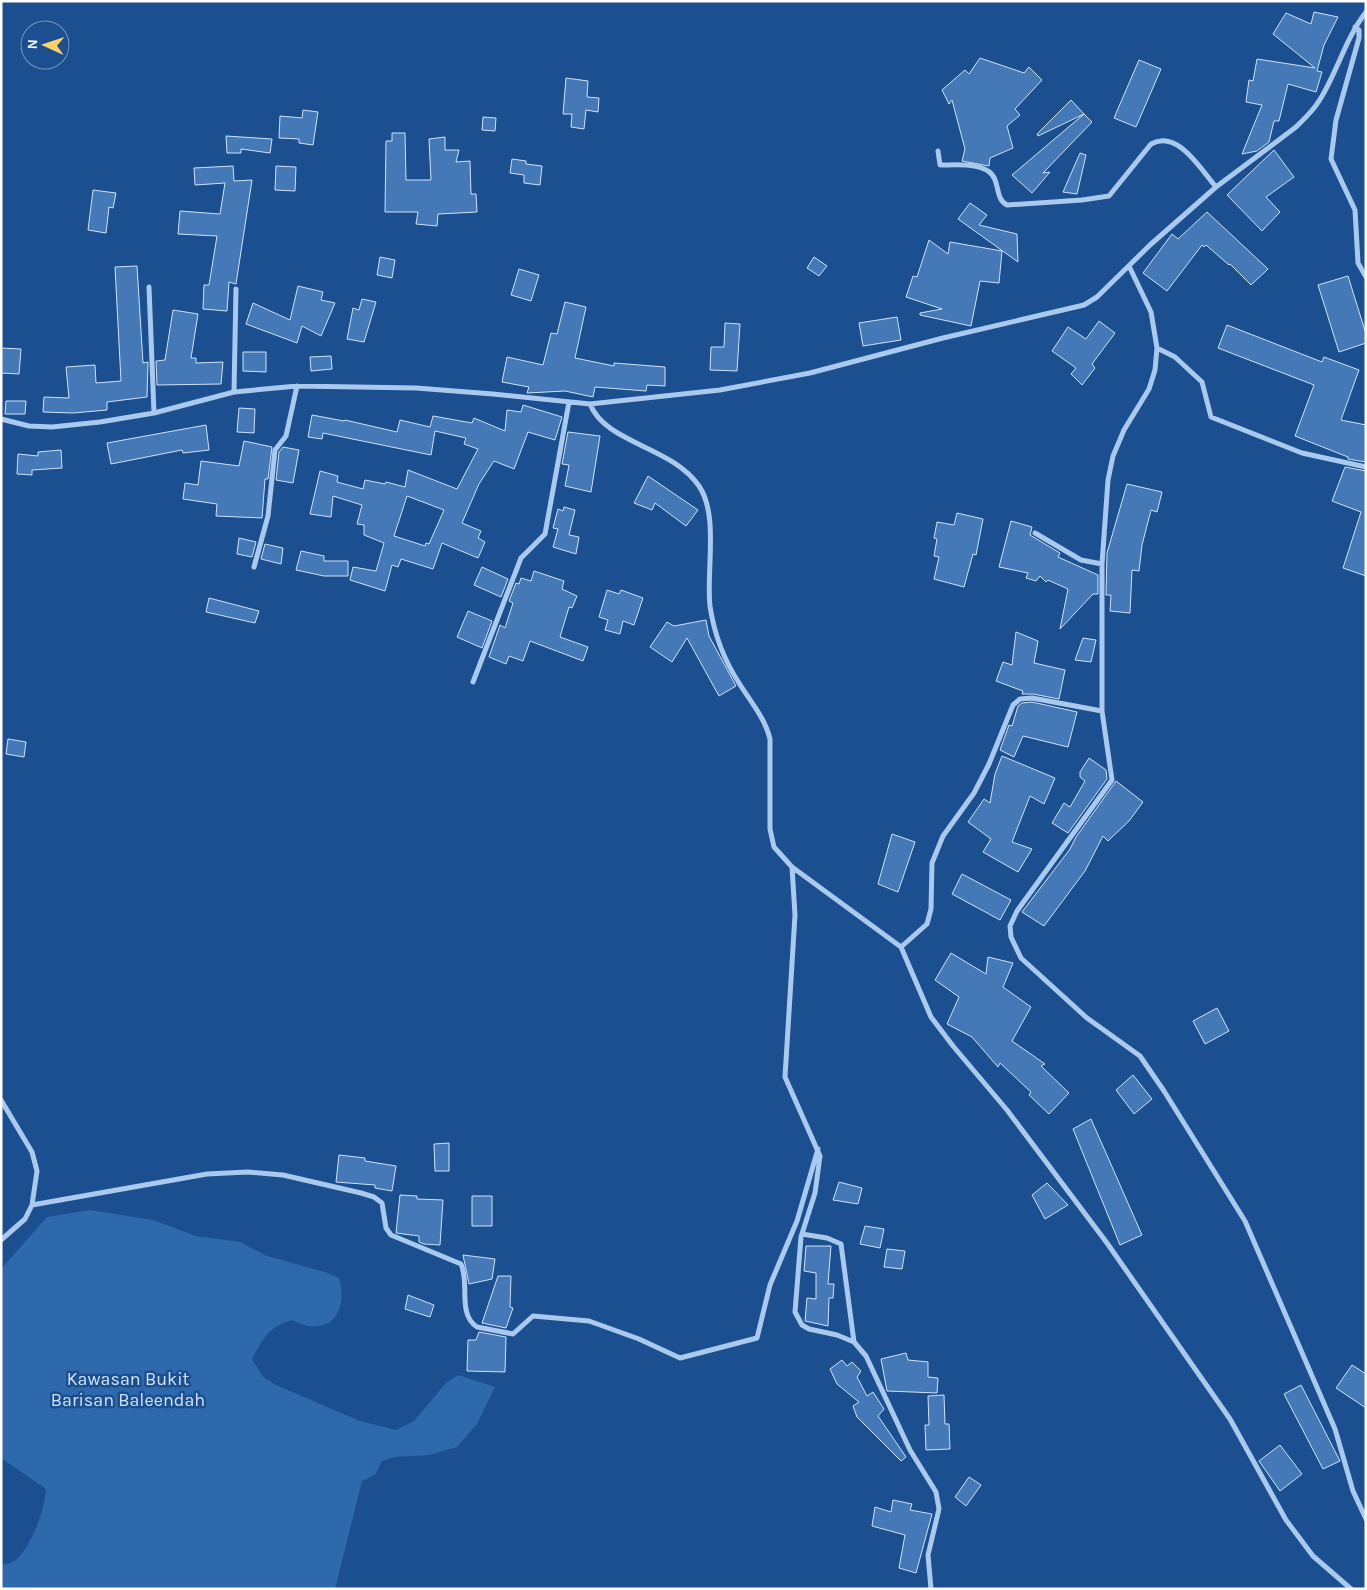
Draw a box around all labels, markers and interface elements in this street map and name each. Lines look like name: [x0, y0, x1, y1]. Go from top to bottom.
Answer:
north arrow: [20, 20, 70, 70]
text: N: [24, 39, 41, 50]
park label: Kawasan Bukit Barisan Baleendah: [51, 1368, 205, 1411]

